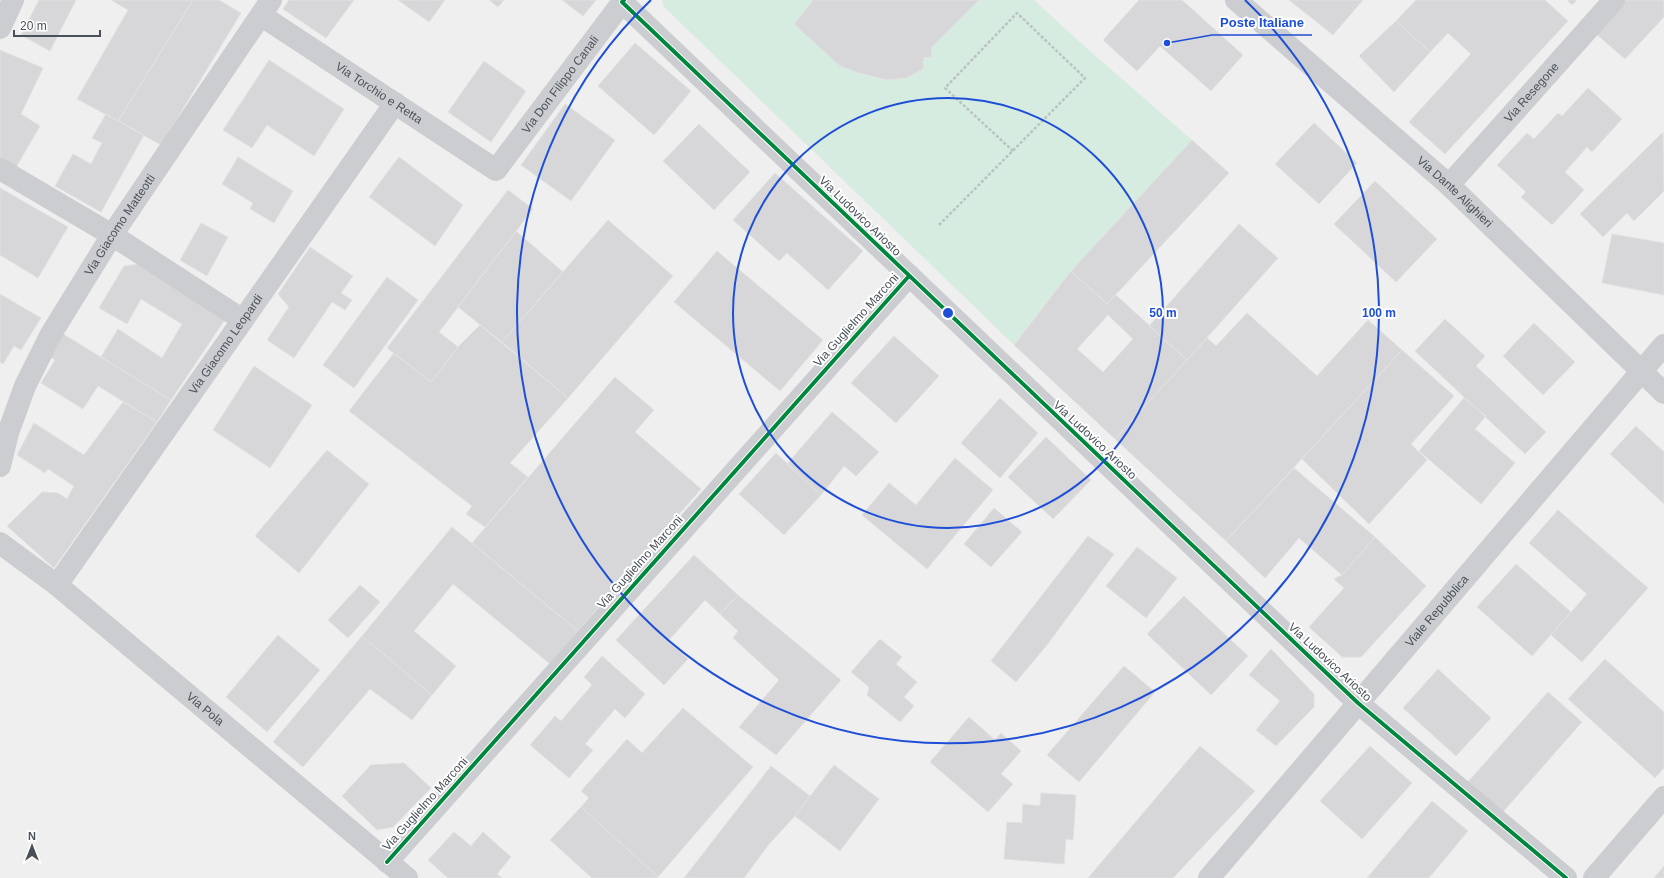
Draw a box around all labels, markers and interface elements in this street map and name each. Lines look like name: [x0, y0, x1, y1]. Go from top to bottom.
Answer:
callout: Poste Italiane: [1212, 10, 1312, 35]
scale bar: [14, 12, 100, 38]
text: Poste Italiane: [1220, 15, 1304, 30]
text: 20 m: [20, 19, 47, 33]
street label: Via Don Filippo Canali: [519, 33, 602, 136]
street label: Via Torchio e Retta: [333, 59, 425, 127]
street label: Via Resegone: [1501, 59, 1562, 125]
street label: Via Dante Alighieri: [1414, 153, 1495, 230]
street label: Via Giacomo Matteotti: [82, 172, 158, 278]
street label: Via Ludovico Ariosto: [816, 173, 904, 259]
street label: Via Guglielmo Marconi: [810, 271, 902, 369]
street label: Via Giacomo Leopardi: [186, 292, 266, 397]
centre of rings: [941, 306, 955, 320]
text: 50 m: [1149, 306, 1177, 320]
text: 100 m: [1362, 306, 1396, 320]
street label: Via Ludovico Ariosto: [1051, 398, 1140, 482]
street label: Via Guglielmo Marconi: [594, 513, 686, 611]
street label: Viale Repubblica: [1402, 572, 1472, 650]
street label: Via Ludovico Ariosto: [1286, 620, 1375, 704]
street label: Via Pola: [184, 689, 227, 729]
street label: Via Guglielmo Marconi: [379, 755, 471, 853]
north arrow: [12, 826, 52, 866]
text: N: [28, 830, 36, 842]

